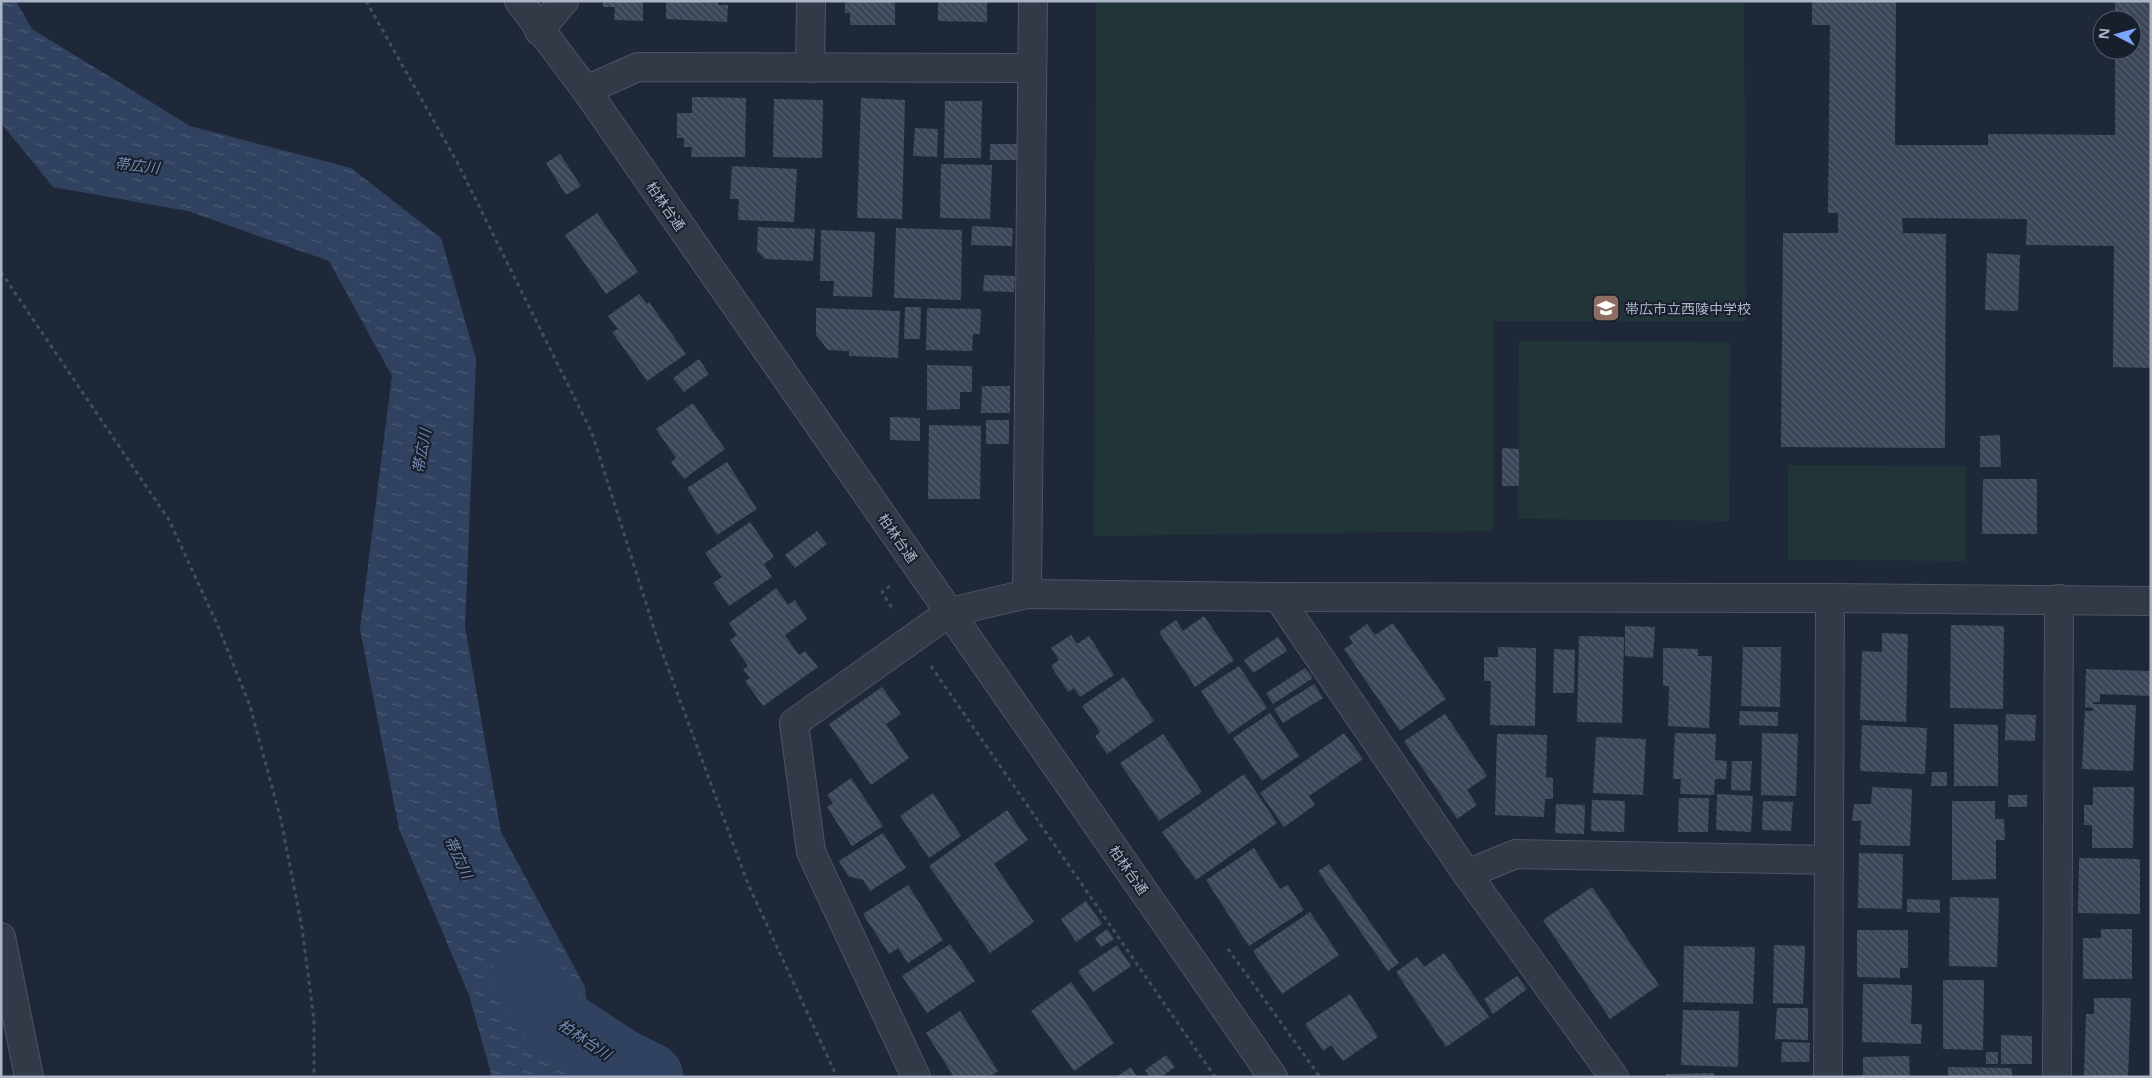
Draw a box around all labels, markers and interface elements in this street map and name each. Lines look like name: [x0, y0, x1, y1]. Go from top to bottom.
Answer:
north arrow: [2092, 10, 2142, 60]
text: N: [2094, 27, 2114, 40]
water label: 帯広川: [113, 152, 163, 178]
street label: 柏林台通: [642, 178, 690, 234]
school or university icon: 帯広市立西陵中学校: [1591, 293, 1621, 323]
place label: 帯広市立西陵中学校: [1625, 299, 1751, 318]
water label: 帯広川: [407, 425, 435, 475]
street label: 柏林台通: [874, 510, 922, 566]
water label: 帯広川: [440, 832, 478, 883]
street label: 柏林台通: [1105, 842, 1153, 898]
water label: 柏林台川: [555, 1014, 617, 1065]

